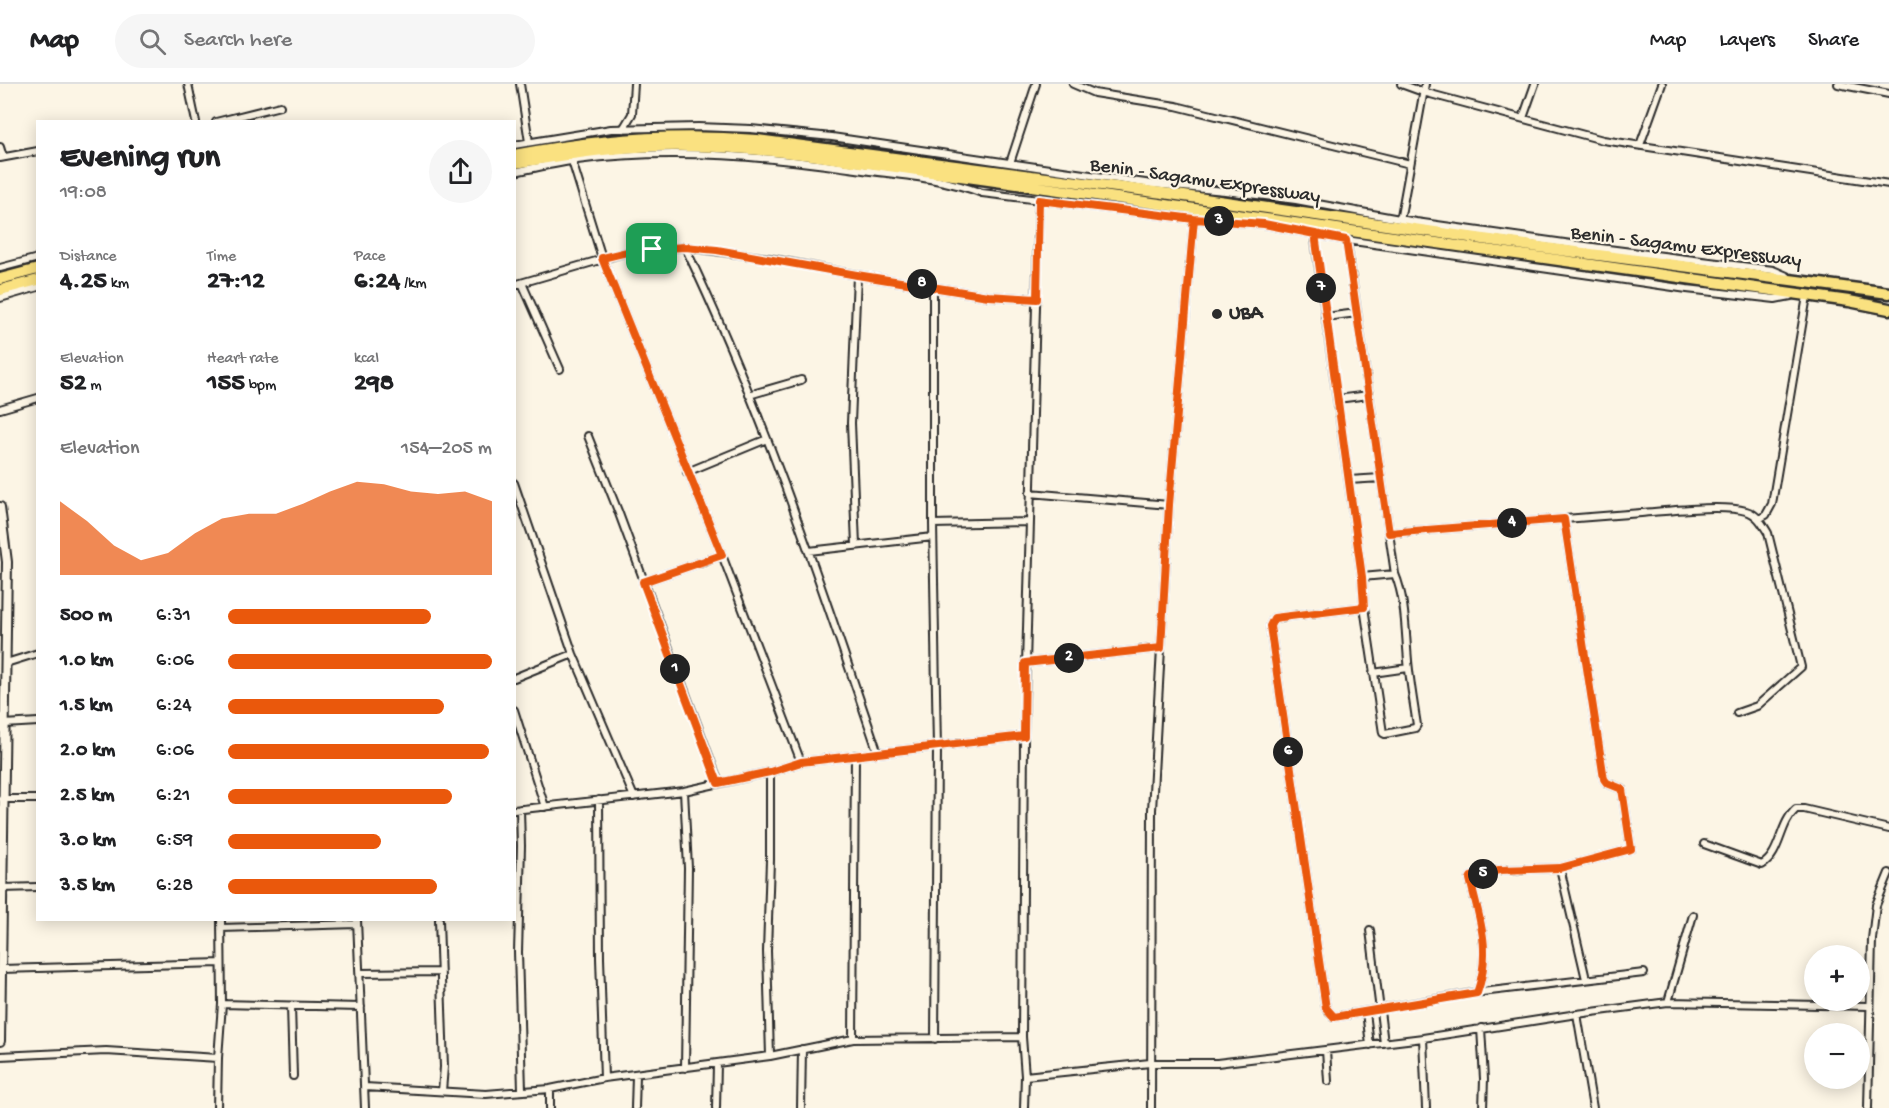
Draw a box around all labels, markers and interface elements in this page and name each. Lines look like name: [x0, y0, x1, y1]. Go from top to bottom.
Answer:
search box: [115, 14, 535, 68]
text: Map: [30, 25, 79, 58]
icon: search: [136, 25, 169, 58]
text: Search here: [184, 28, 292, 54]
text: Map: [1650, 29, 1686, 54]
text: Layers: [1719, 29, 1775, 54]
text: Share: [1808, 29, 1859, 54]
text: Evening run: [60, 140, 220, 178]
button: share: [429, 140, 492, 203]
street label: Benin - Sagamu Expressway: [1087, 154, 1322, 210]
text: 19:08: [60, 182, 107, 205]
pin: 3: [1204, 206, 1234, 236]
text: 3: [1215, 211, 1223, 230]
street label: Benin - Sagamu Expressway: [1568, 222, 1803, 274]
pin: [626, 223, 677, 274]
icon: arrive: [635, 232, 668, 265]
text: Distance: [60, 248, 117, 267]
text: Time: [207, 248, 236, 267]
text: Pace: [354, 248, 385, 267]
text: 4.25: [60, 267, 107, 298]
text: 27:12: [207, 267, 265, 298]
text: 6:24: [354, 267, 400, 298]
pin: 8: [907, 269, 937, 299]
pin: 7: [1306, 273, 1336, 303]
text: 8: [918, 274, 926, 293]
text: km: [107, 275, 129, 294]
text: /km: [400, 275, 427, 294]
text: 7: [1317, 278, 1325, 297]
place label: UBA: [1229, 303, 1265, 326]
marker: UBA: [1210, 307, 1224, 321]
text: Elevation: [60, 350, 124, 369]
text: Heart rate: [207, 350, 279, 369]
text: kcal: [354, 350, 379, 369]
text: 52: [60, 369, 86, 400]
text: 155: [207, 369, 245, 400]
text: 298: [354, 369, 394, 400]
text: m: [86, 377, 102, 396]
text: bpm: [245, 377, 276, 396]
text: Elevation: [60, 438, 140, 461]
text: 154–205 m: [401, 438, 492, 461]
pin: 4: [1497, 508, 1527, 538]
text: 4: [1508, 513, 1516, 532]
text: 500 m: [60, 605, 112, 628]
text: 6:31: [156, 605, 191, 628]
pin: 2: [1054, 643, 1084, 673]
text: 2: [1065, 648, 1073, 667]
text: 1.0 km: [60, 650, 114, 673]
text: 6:06: [156, 650, 194, 673]
pin: 1: [660, 654, 690, 684]
text: 1: [672, 659, 678, 678]
text: 1.5 km: [60, 695, 113, 718]
text: 6:24: [156, 695, 192, 718]
pin: 6: [1273, 737, 1303, 767]
text: 2.0 km: [60, 740, 115, 763]
text: 6:06: [156, 740, 194, 763]
text: 6: [1284, 742, 1292, 761]
text: 2.5 km: [60, 785, 114, 808]
text: 6:21: [156, 785, 190, 808]
text: 3.0 km: [60, 830, 116, 853]
text: 6:59: [156, 830, 193, 853]
pin: 5: [1468, 859, 1498, 889]
text: 5: [1479, 864, 1487, 883]
text: 3.5 km: [60, 875, 115, 898]
text: 6:28: [156, 875, 193, 898]
map controls: [1804, 945, 1870, 1089]
button: +: [1804, 945, 1870, 1011]
button: −: [1804, 1023, 1870, 1089]

